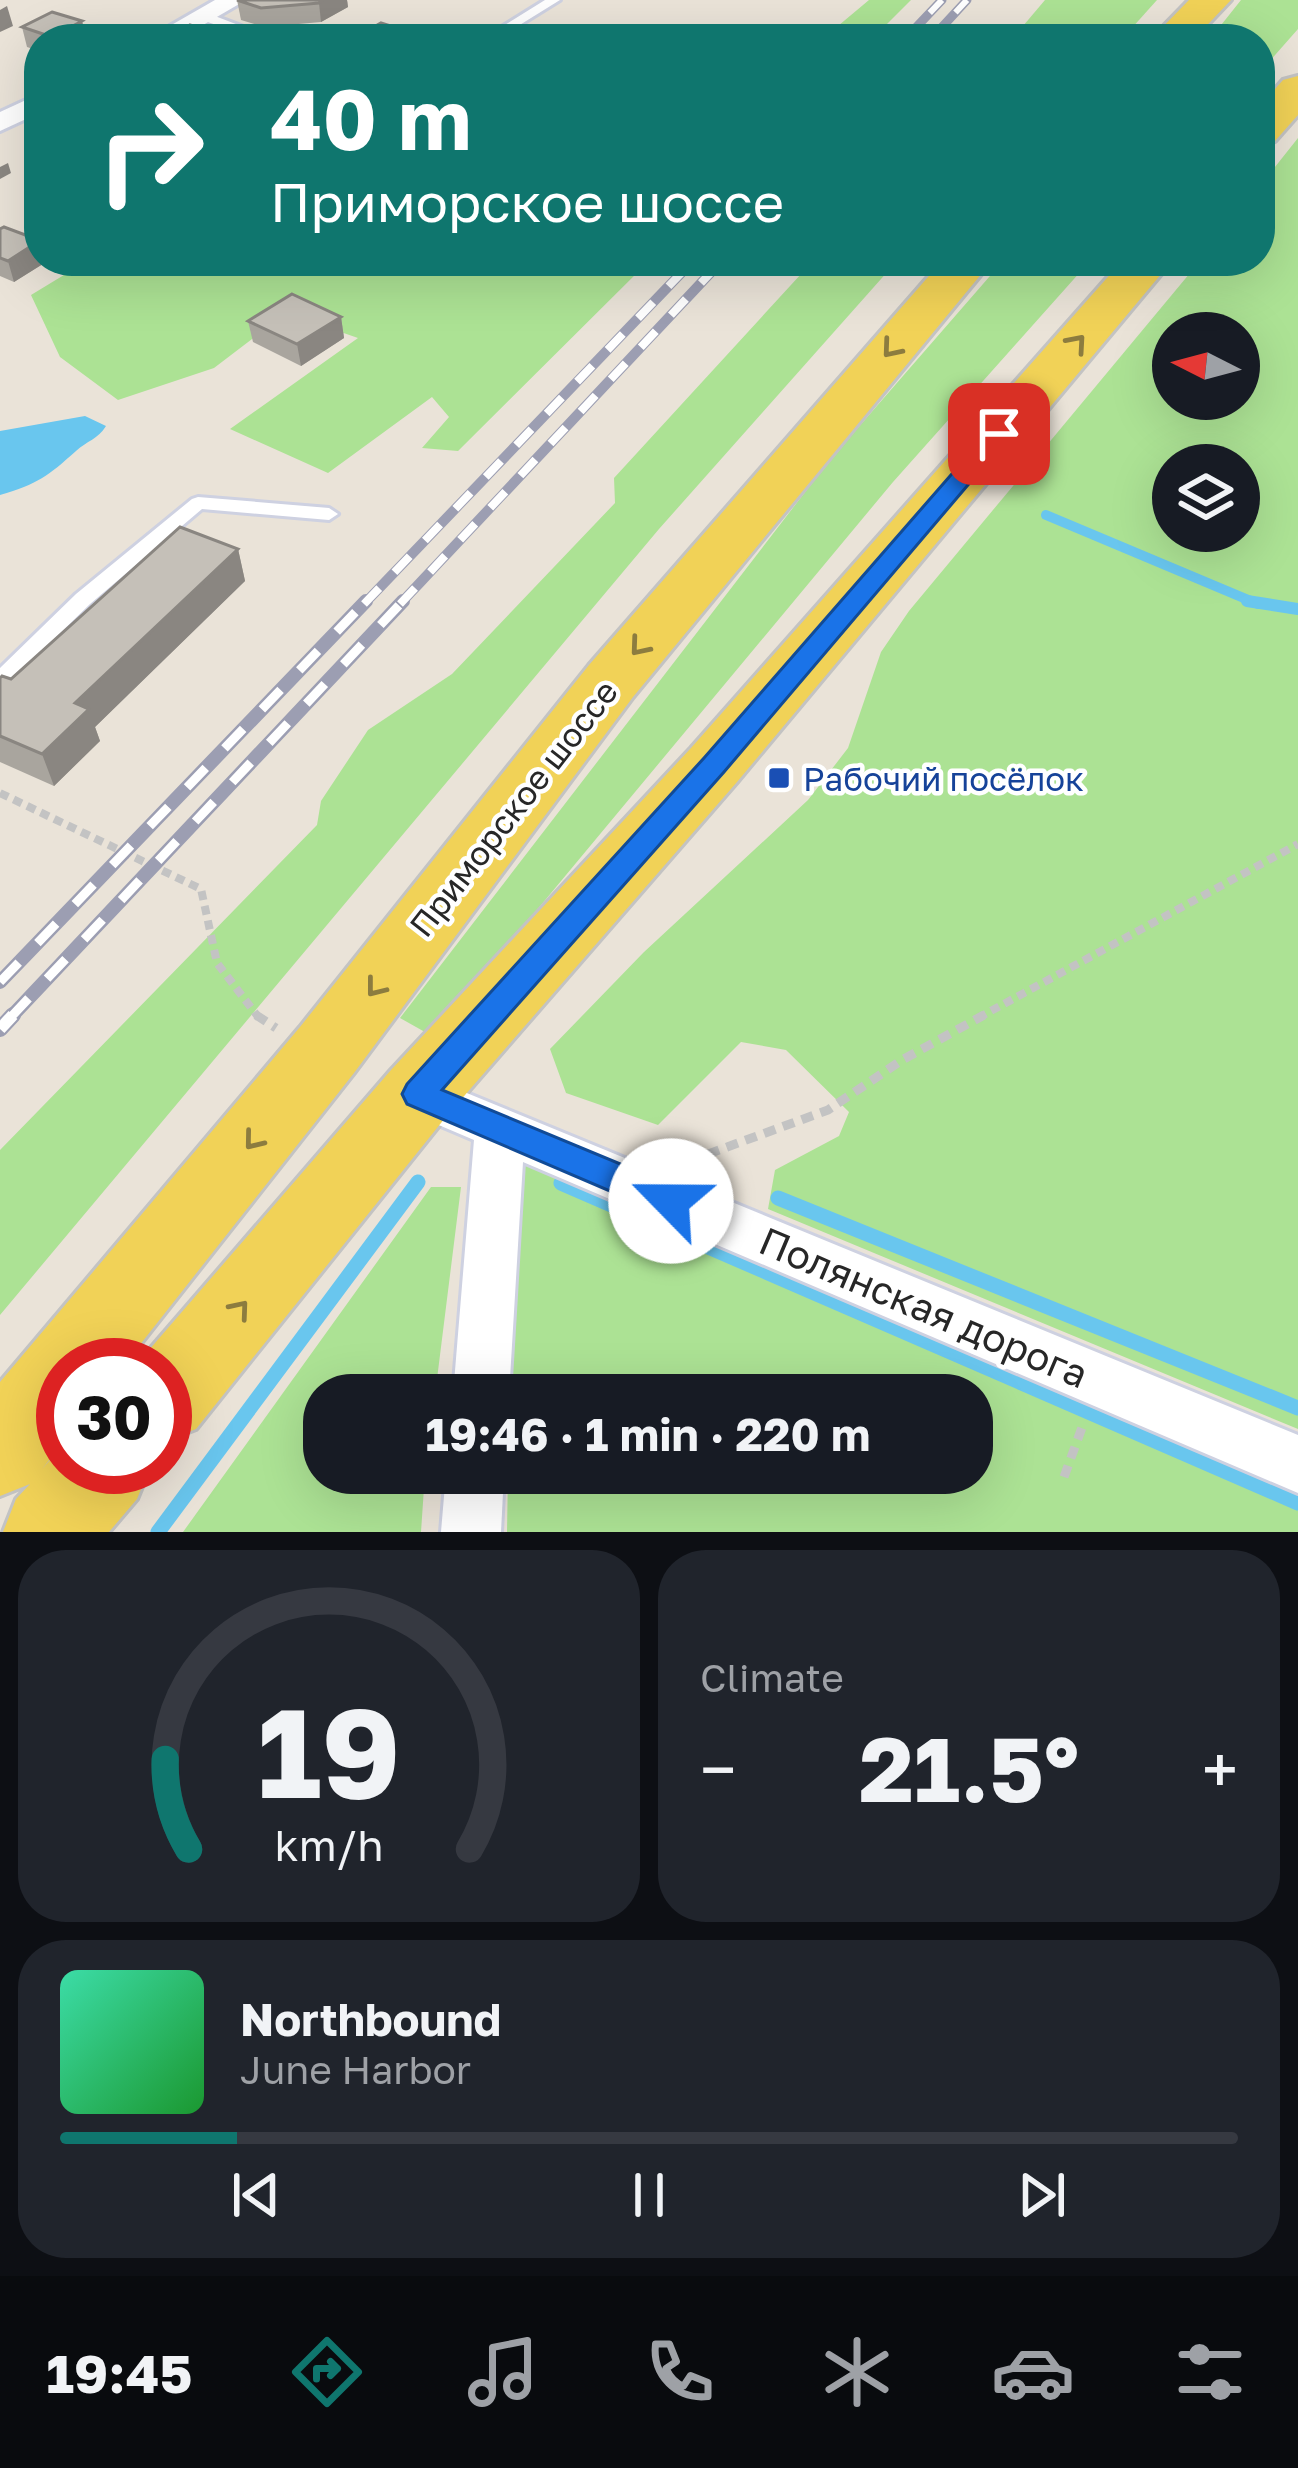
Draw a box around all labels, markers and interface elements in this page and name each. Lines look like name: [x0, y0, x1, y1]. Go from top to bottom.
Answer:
text: 40 m: [270, 68, 472, 168]
icon: right: [72, 72, 228, 228]
text: Приморское шоссе: [270, 169, 784, 234]
north arrow: [1152, 312, 1260, 420]
map controls: [1152, 312, 1260, 552]
one-way arrow: [884, 335, 906, 357]
one-way arrow: [1063, 335, 1085, 357]
pin: [948, 383, 1050, 485]
icon: arrive: [966, 401, 1032, 467]
button: layers: [1152, 444, 1260, 552]
one-way arrow: [632, 633, 654, 655]
street label: Приморское шоссе: [401, 672, 625, 944]
place label: Рабочий посёлок: [803, 759, 1084, 798]
marker: Рабочий посёлок: [766, 765, 792, 791]
one-way arrow: [367, 975, 389, 996]
one-way arrow: [246, 1127, 267, 1149]
position arrow: [608, 1138, 734, 1264]
street label: Полянская дорога: [753, 1217, 1095, 1397]
one-way arrow: [226, 1300, 248, 1322]
speed limit sign: 30: [36, 1338, 192, 1494]
text: 19:46 · 1 min · 220 m: [426, 1407, 870, 1461]
text: Climate: [700, 1654, 844, 1701]
text: 19: [257, 1676, 401, 1825]
text: 21.5°: [859, 1714, 1079, 1822]
text: −: [700, 1729, 736, 1809]
text: +: [1202, 1729, 1238, 1809]
text: km/h: [274, 1819, 384, 1870]
text: Northbound: [240, 1992, 501, 2046]
text: June Harbor: [240, 2046, 471, 2093]
icon: previous: [223, 2162, 289, 2228]
icon: pause: [616, 2162, 682, 2228]
icon: next: [1009, 2162, 1075, 2228]
icon: directions: [285, 2330, 369, 2414]
icon: music: [461, 2330, 545, 2414]
icon: phone: [638, 2330, 722, 2414]
icon: climate: [815, 2330, 899, 2414]
icon: car: [991, 2330, 1075, 2414]
icon: filters: [1168, 2330, 1252, 2414]
text: 19:45: [46, 2340, 192, 2405]

